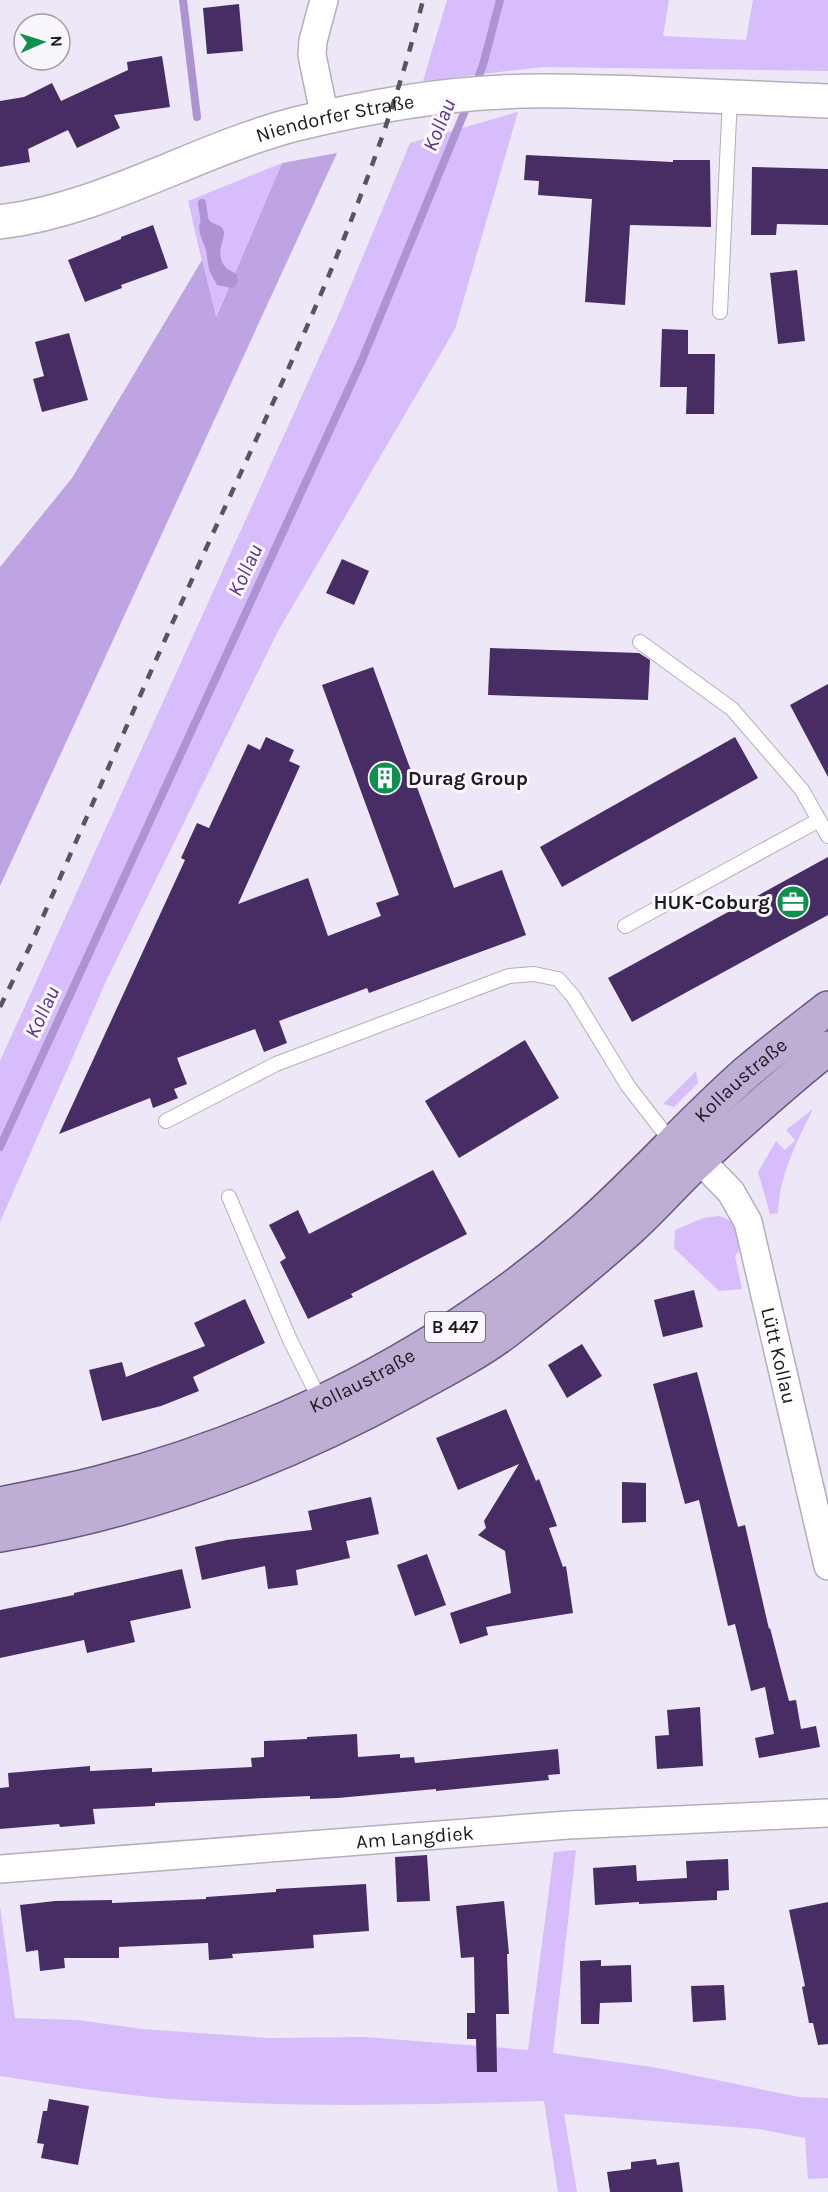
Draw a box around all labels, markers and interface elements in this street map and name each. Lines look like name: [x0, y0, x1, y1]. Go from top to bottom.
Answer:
north arrow: [12, 12, 72, 72]
text: N: [47, 35, 66, 47]
street label: Niendorfer Straße: [253, 90, 416, 147]
water label: Kollau: [418, 95, 460, 155]
water label: Kollau: [223, 540, 267, 600]
building icon: Durag Group: [367, 760, 403, 796]
place label: Durag Group: [408, 767, 528, 790]
office icon: HUK-Coburg: [775, 884, 811, 920]
place label: HUK-Coburg: [653, 891, 770, 914]
water label: Kollau: [20, 982, 64, 1042]
street label: Kollaustraße: [690, 1033, 792, 1127]
street label: Lütt Kollau: [756, 1305, 801, 1406]
road number: B 447: [425, 1312, 485, 1342]
street label: Kollaustraße: [305, 1344, 419, 1418]
street label: Am Langdiek: [355, 1821, 475, 1853]

